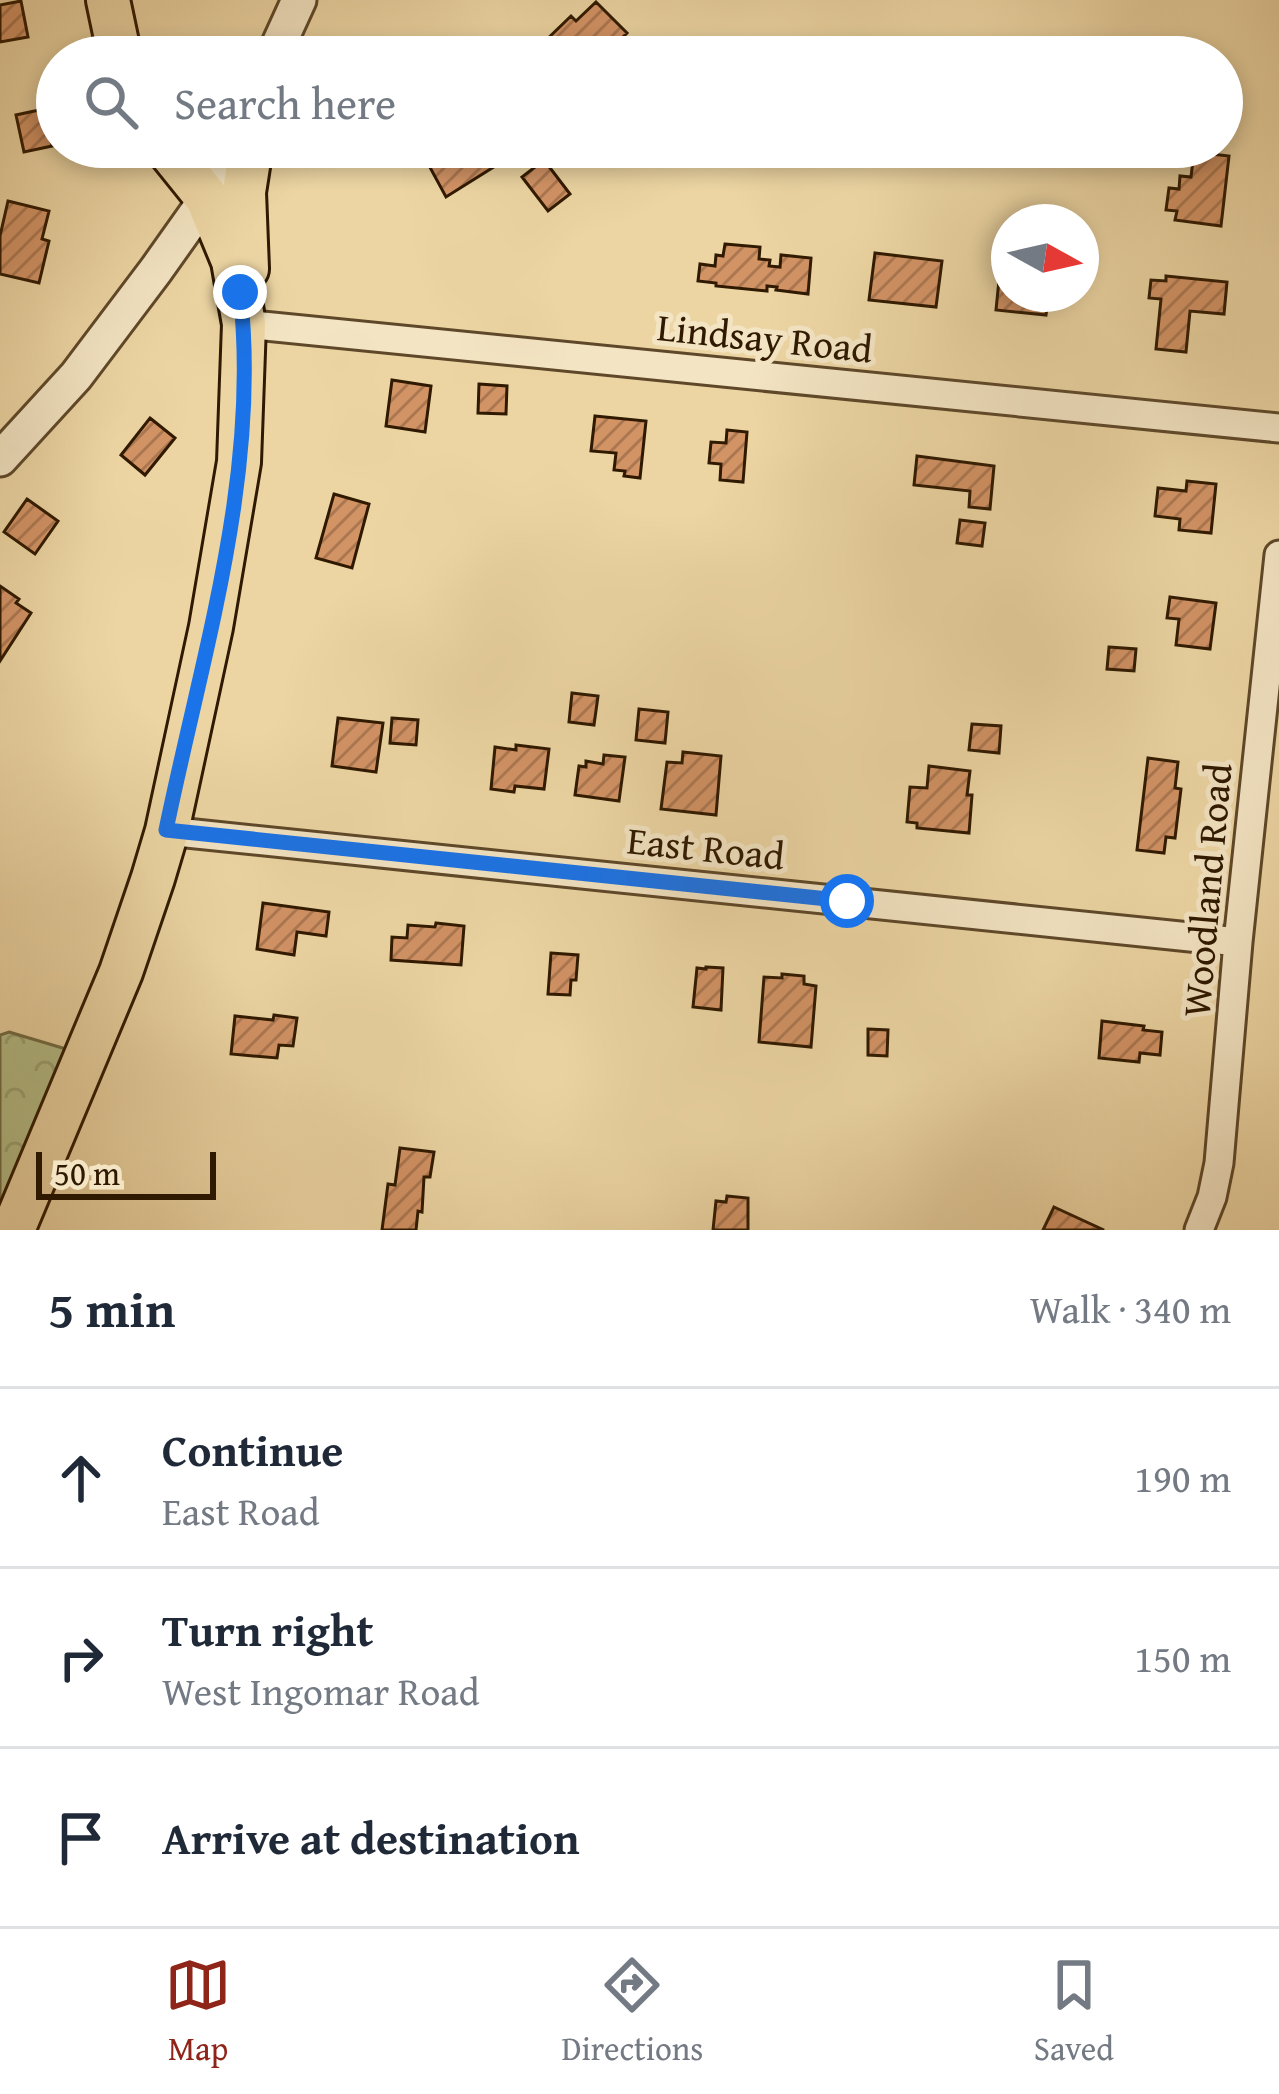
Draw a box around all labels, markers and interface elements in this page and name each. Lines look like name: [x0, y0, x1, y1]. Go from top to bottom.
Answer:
search box: [36, 36, 1243, 168]
icon: search: [78, 69, 144, 135]
text: Search here: [174, 70, 396, 135]
north arrow: [991, 204, 1099, 312]
route end: [213, 265, 267, 319]
street label: Lindsay Road: [655, 297, 876, 377]
street label: Woodland Road: [1167, 761, 1245, 1019]
street label: East Road: [625, 810, 788, 884]
route start: [820, 874, 874, 928]
scale bar: [36, 1146, 216, 1199]
text: 50 m: [54, 1149, 120, 1197]
text: 5 min: [48, 1271, 175, 1346]
text: Walk · 340 m: [1030, 1280, 1231, 1337]
text: Continue: [162, 1417, 343, 1482]
icon: ahead: [48, 1445, 114, 1511]
text: 190 m: [1134, 1449, 1231, 1506]
text: East Road: [162, 1482, 320, 1539]
text: Turn right: [162, 1597, 374, 1662]
icon: right: [48, 1625, 114, 1691]
text: 150 m: [1134, 1629, 1231, 1686]
text: West Ingomar Road: [162, 1662, 480, 1719]
icon: arrive: [48, 1805, 114, 1871]
text: Arrive at destination: [162, 1805, 580, 1870]
tab: Map: [165, 1952, 231, 2072]
tab: Directions: [562, 1952, 703, 2072]
tab: Saved: [1034, 1952, 1114, 2072]

